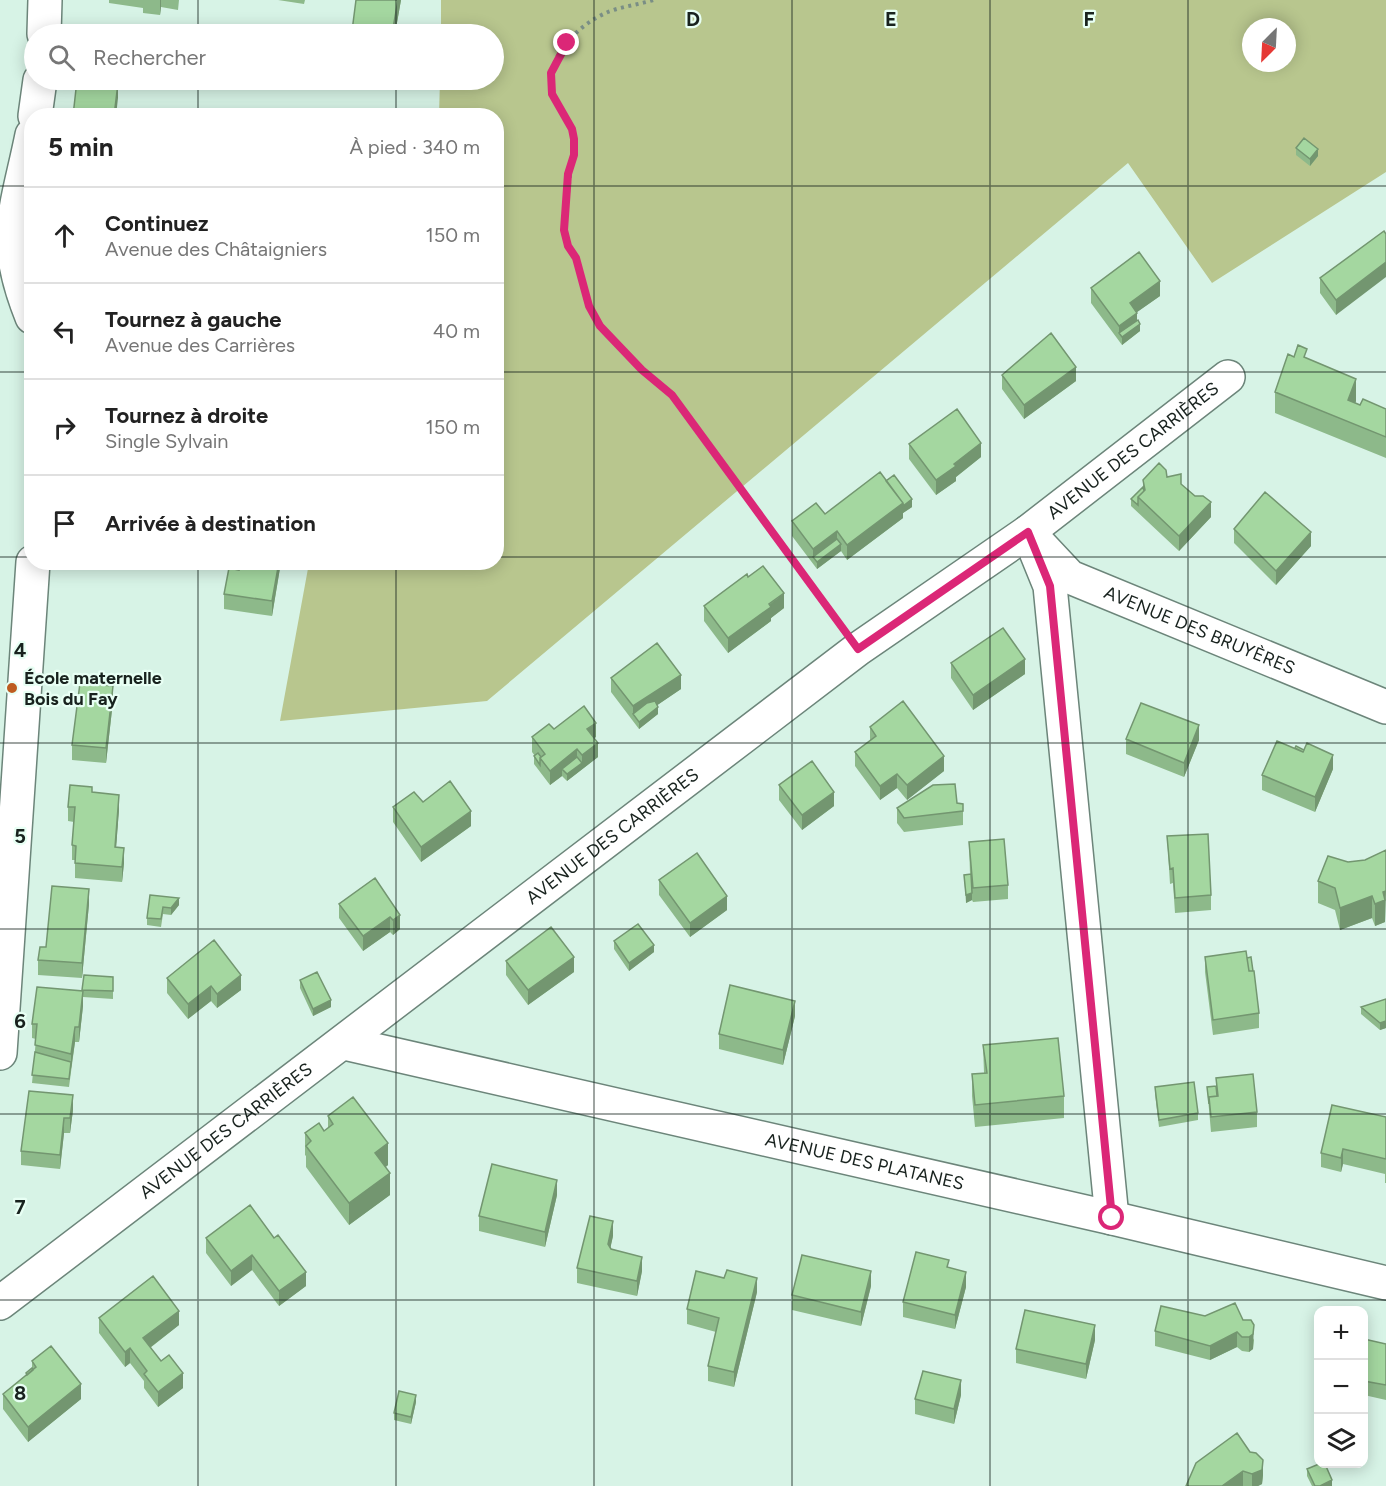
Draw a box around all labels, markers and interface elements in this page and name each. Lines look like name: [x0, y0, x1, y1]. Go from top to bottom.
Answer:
text: D: [686, 7, 700, 31]
text: E: [885, 7, 897, 31]
text: F: [1083, 7, 1095, 31]
north arrow: [1242, 18, 1296, 72]
search box: [24, 24, 504, 90]
route end: [553, 29, 579, 55]
icon: search: [45, 41, 78, 74]
text: Rechercher: [93, 44, 206, 71]
text: 5 min: [48, 131, 114, 163]
text: À pied · 340 m: [349, 135, 480, 159]
text: Continuez: [105, 210, 209, 237]
icon: ahead: [48, 219, 81, 252]
text: 150 m: [425, 223, 480, 247]
text: Avenue des Châtaigniers: [105, 237, 327, 261]
text: Tournez à gauche: [105, 306, 281, 333]
icon: left: [48, 315, 81, 348]
text: 40 m: [433, 319, 480, 343]
text: Avenue des Carrières: [105, 333, 295, 357]
street label: AVENUE DES CARRIÈRES: [1043, 377, 1223, 524]
text: Tournez à droite: [105, 402, 268, 429]
icon: right: [48, 411, 81, 444]
text: 150 m: [425, 415, 480, 439]
text: Single Sylvain: [105, 429, 228, 453]
icon: arrive: [48, 507, 81, 540]
text: Arrivée à destination: [105, 510, 316, 537]
street label: AVENUE DES BRUYÈRES: [1101, 581, 1298, 679]
text: 4: [14, 638, 27, 662]
place label: École maternelle Bois du Fay: [24, 667, 162, 710]
marker: École maternelle Bois du Fay: [5, 681, 19, 695]
street label: AVENUE DES CARRIÈRES: [522, 763, 703, 909]
text: 5: [14, 824, 26, 848]
text: 6: [14, 1009, 26, 1033]
street label: AVENUE DES CARRIÈRES: [135, 1058, 317, 1204]
street label: AVENUE DES PLATANES: [763, 1128, 966, 1195]
text: 7: [14, 1195, 26, 1219]
route start: [1098, 1204, 1124, 1230]
map controls: [1314, 1306, 1368, 1468]
button: +: [1314, 1306, 1368, 1360]
button: −: [1314, 1360, 1368, 1414]
text: 8: [14, 1381, 26, 1405]
button: layers: [1314, 1414, 1368, 1468]

